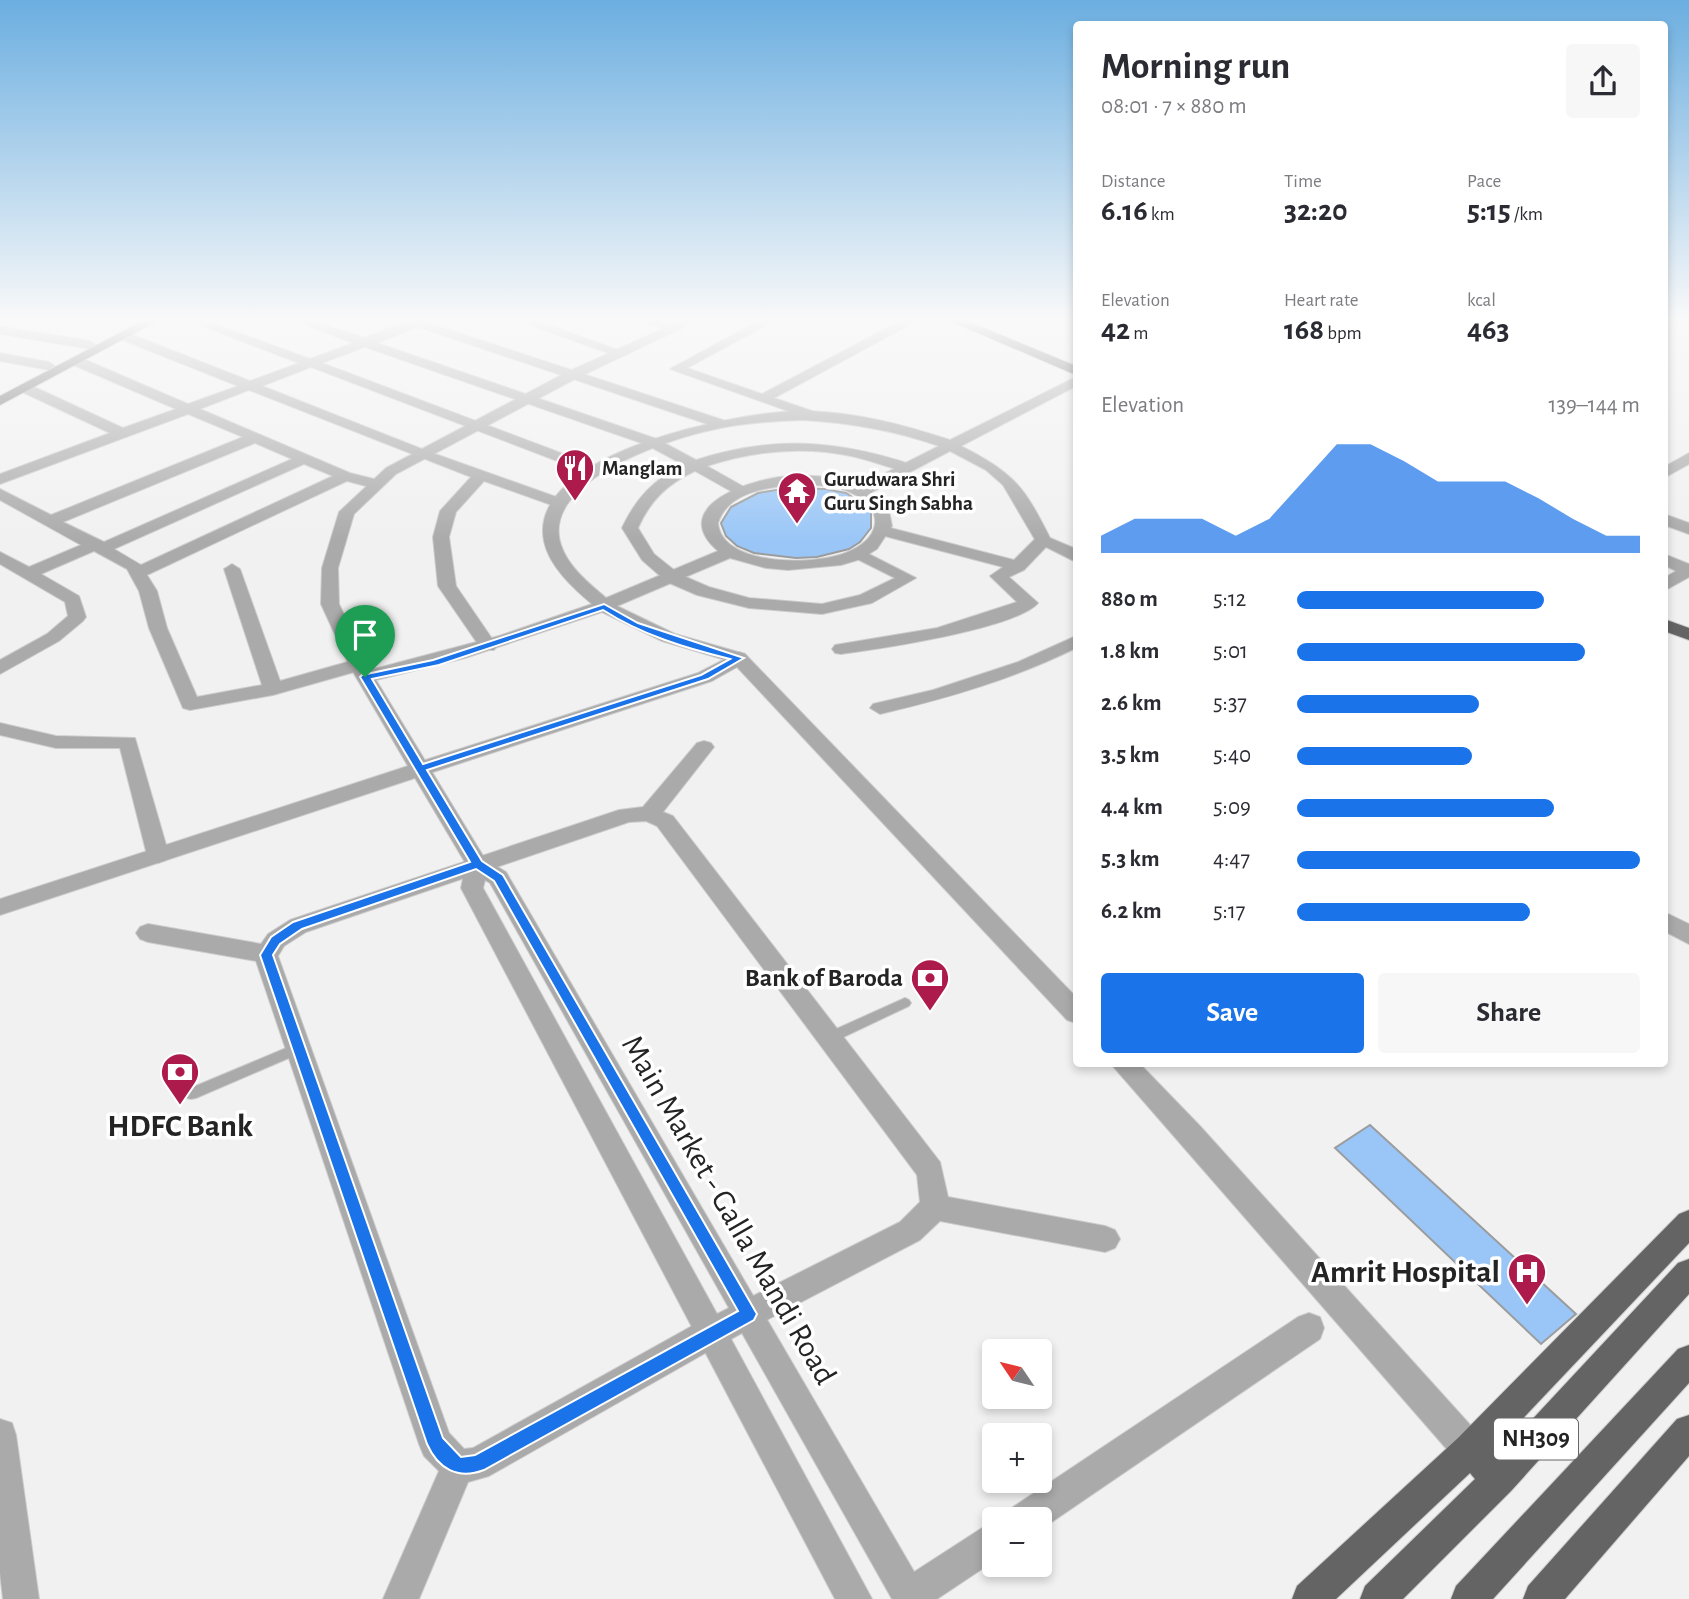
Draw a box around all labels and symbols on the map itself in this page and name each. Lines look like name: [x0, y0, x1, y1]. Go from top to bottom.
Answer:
restaurant icon: Manglam: [554, 447, 596, 502]
place label: Manglam: [602, 458, 683, 479]
place label: Gurudwara Shri Guru Singh Sabha: [824, 469, 973, 514]
temple icon: Gurudwara Shri Guru Singh Sabha: [776, 470, 818, 525]
pin: [335, 605, 395, 677]
bank icon: Bank of Baroda: [909, 957, 951, 1012]
place label: Bank of Baroda: [745, 965, 903, 991]
street label: Main Market - Galla Mandi Road: [616, 1030, 842, 1390]
bank icon: HDFC Bank: [159, 1051, 201, 1106]
place label: HDFC Bank: [107, 1110, 253, 1142]
hospital icon: Amrit Hospital: [1506, 1251, 1548, 1306]
place label: Amrit Hospital: [1311, 1256, 1500, 1288]
north arrow: [982, 1339, 1052, 1409]
road number: NH309: [1494, 1419, 1578, 1460]

